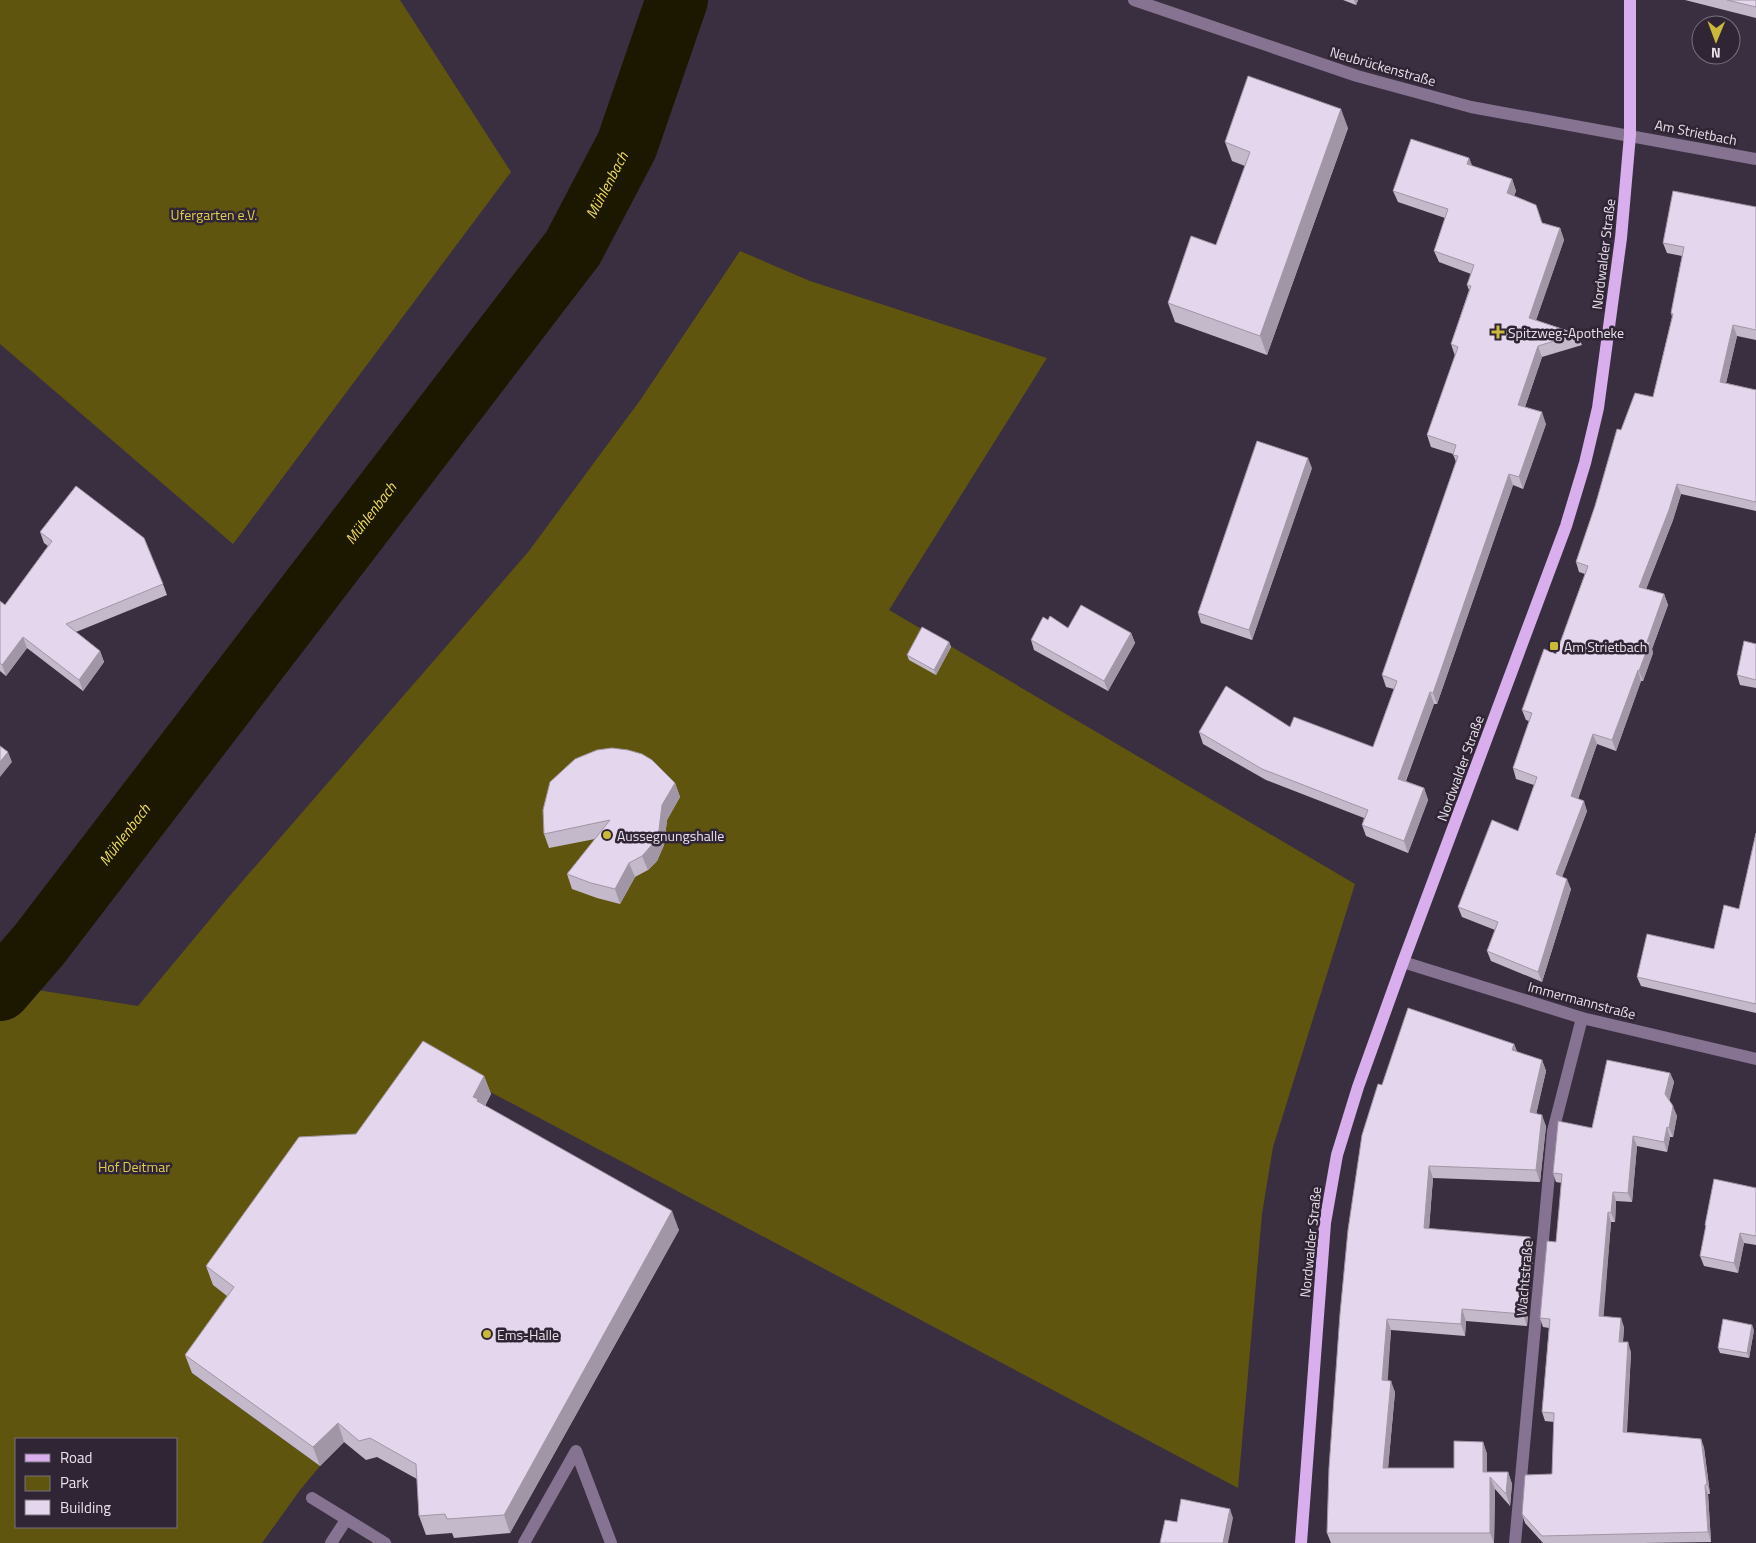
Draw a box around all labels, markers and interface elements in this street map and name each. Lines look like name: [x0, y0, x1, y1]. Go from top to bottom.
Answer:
north arrow: [1691, 15, 1741, 65]
street label: Neubrückenstraße: [1328, 41, 1438, 91]
text: N: [1711, 43, 1721, 64]
street label: Am Strietbach: [1653, 114, 1739, 150]
water label: Mühlenbach: [579, 147, 634, 222]
street label: Nordwalder Straße: [1586, 197, 1620, 311]
park label: Ufergarten e.V.: [171, 204, 257, 225]
place label: Spitzweg-Apotheke: [1508, 322, 1624, 343]
marker: Spitzweg-Apotheke: [1492, 326, 1504, 338]
water label: Mühlenbach: [339, 476, 402, 549]
place label: Am Strietbach: [1564, 636, 1647, 657]
marker: Am Strietbach: [1548, 640, 1560, 652]
street label: Nordwalder Straße: [1431, 712, 1489, 824]
water label: Mühlenbach: [93, 798, 155, 870]
place label: Aussegnungshalle: [617, 825, 724, 846]
marker: Aussegnungshalle: [601, 829, 613, 841]
street label: Immermannstraße: [1526, 976, 1638, 1024]
park label: Hof Deitmar: [98, 1156, 170, 1177]
street label: Nordwalder Straße: [1294, 1185, 1326, 1299]
street label: Wachtstraße: [1510, 1239, 1538, 1317]
place label: Ems-Halle: [497, 1324, 559, 1345]
marker: Ems-Halle: [481, 1328, 493, 1340]
legend: [15, 1438, 178, 1528]
text: Road: [60, 1446, 92, 1469]
text: Park: [60, 1471, 89, 1494]
text: Building: [60, 1496, 111, 1519]

